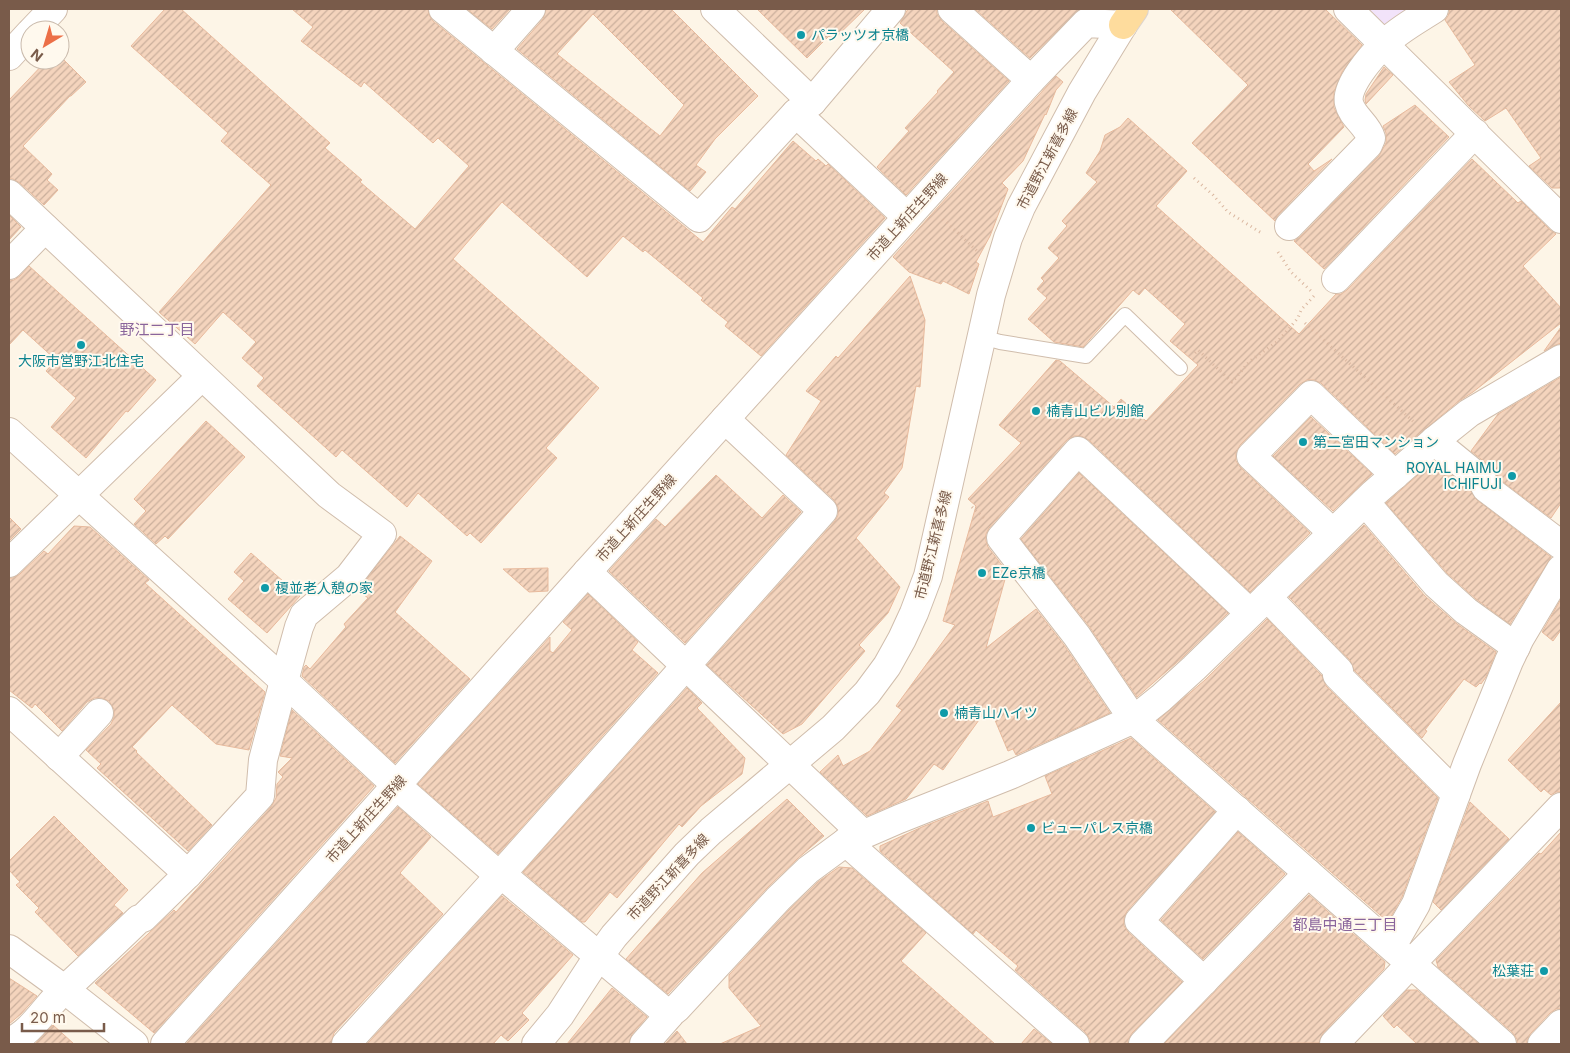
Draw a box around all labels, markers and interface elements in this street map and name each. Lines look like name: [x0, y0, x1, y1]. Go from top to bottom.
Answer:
north arrow: [20, 20, 70, 70]
place label: パラッツオ京橋: [811, 26, 909, 43]
marker: パラッツオ京橋: [795, 29, 807, 41]
text: N: [27, 46, 46, 66]
street label: 市道野江新喜多線: [1013, 105, 1080, 212]
street label: 市道上新庄生野線: [863, 169, 950, 264]
district label: 野江二丁目: [119, 320, 195, 339]
marker: 大阪市営野江北住宅: [75, 339, 87, 351]
place label: 大阪市営野江北住宅: [18, 352, 144, 369]
place label: 楠青山ビル別館: [1046, 402, 1144, 419]
marker: 楠青山ビル別館: [1030, 405, 1042, 417]
place label: 第二宮田マンション: [1313, 433, 1439, 450]
marker: 第二宮田マンション: [1297, 436, 1309, 448]
place label: ROYAL HAIMU ICHIFUJI: [1406, 459, 1502, 492]
street label: 市道上新庄生野線: [592, 470, 679, 565]
marker: ROYAL HAIMU ICHIFUJI: [1506, 470, 1518, 482]
street label: 市道野江新喜多線: [911, 488, 954, 601]
place label: EZe京橋: [992, 564, 1045, 581]
marker: EZe京橋: [976, 567, 988, 579]
place label: 榎並老人憩の家: [275, 579, 373, 596]
marker: 榎並老人憩の家: [259, 582, 271, 594]
place label: 楠青山ハイツ: [954, 704, 1038, 721]
marker: 楠青山ハイツ: [938, 707, 950, 719]
street label: 市道上新庄生野線: [322, 771, 409, 866]
place label: ビューパレス京橋: [1041, 819, 1153, 836]
marker: ビューパレス京橋: [1025, 822, 1037, 834]
street label: 市道野江新喜多線: [623, 830, 712, 923]
district label: 都島中通三丁目: [1292, 915, 1398, 934]
place label: 松葉荘: [1492, 962, 1534, 979]
marker: 松葉荘: [1538, 965, 1550, 977]
scale bar: [22, 1000, 105, 1032]
text: 20 m: [30, 1008, 66, 1027]

